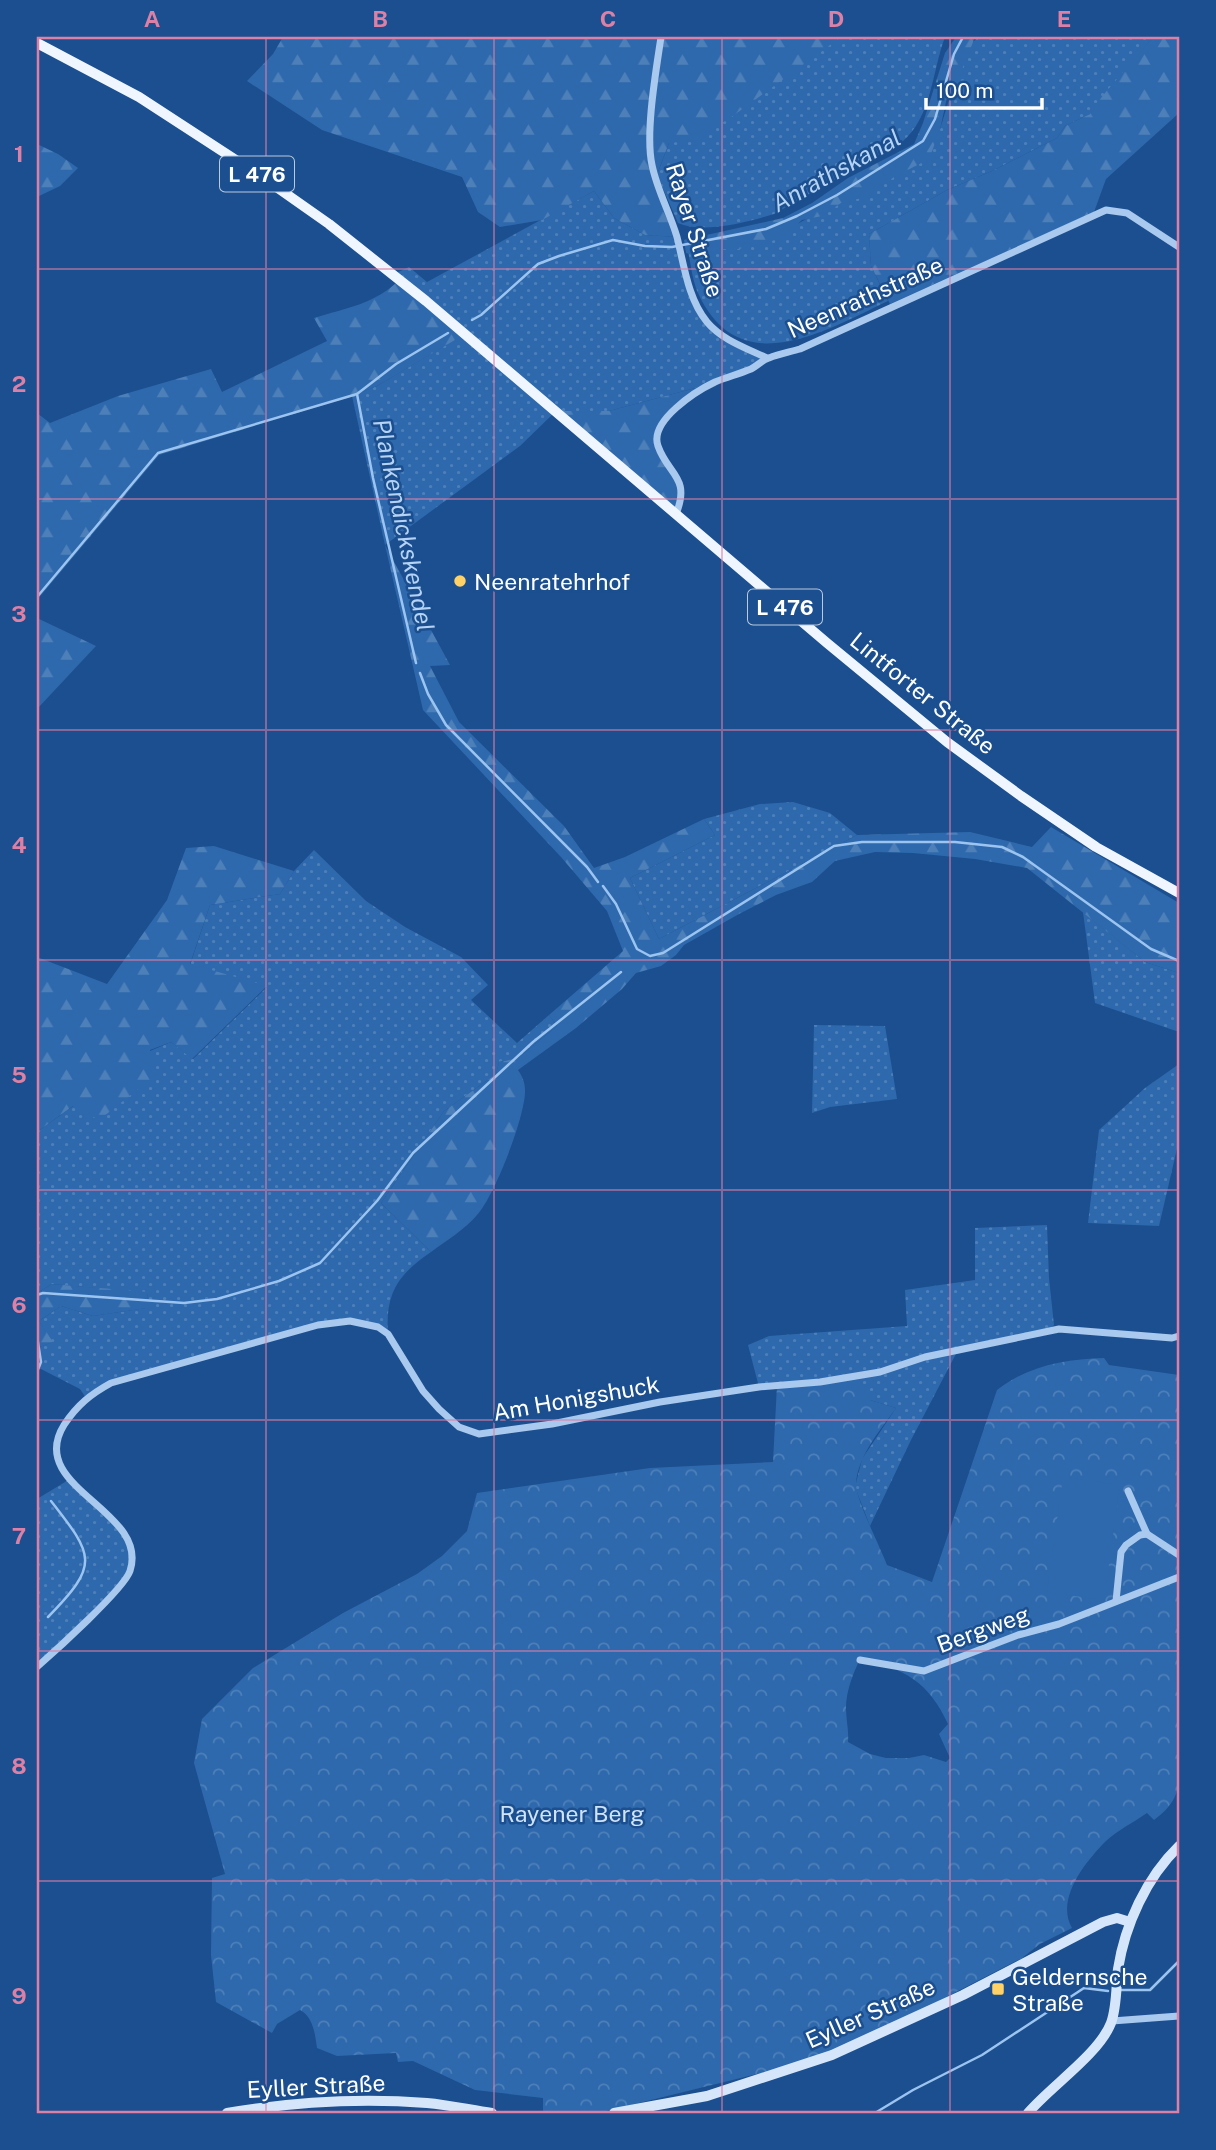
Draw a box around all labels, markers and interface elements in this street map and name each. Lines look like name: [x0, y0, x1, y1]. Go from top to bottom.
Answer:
text: A: [144, 5, 161, 32]
text: B: [372, 5, 388, 32]
text: C: [600, 5, 616, 32]
text: D: [828, 5, 844, 32]
text: E: [1057, 5, 1071, 32]
scale bar: [926, 66, 1041, 110]
text: 100 m: [936, 78, 993, 103]
water label: Anrathskanal: [767, 123, 905, 217]
text: 1: [14, 140, 24, 167]
road number: L 476: [220, 156, 294, 192]
street label: Rayer Straße: [661, 160, 729, 300]
street label: Neenrathstraße: [783, 251, 947, 343]
text: 2: [12, 370, 26, 397]
water label: Plankendickskendel: [368, 416, 440, 634]
place label: Neenratehrhof: [474, 568, 630, 595]
marker: Neenratehrhof: [452, 573, 468, 589]
road number: L 476: [748, 590, 822, 624]
text: 3: [11, 600, 27, 627]
street label: Lintforter Straße: [845, 626, 1001, 760]
text: 4: [11, 831, 27, 858]
text: 5: [11, 1061, 27, 1088]
text: 6: [11, 1291, 27, 1318]
street label: Am Honigshuck: [491, 1370, 661, 1426]
text: 7: [12, 1522, 26, 1549]
street label: Bergweg: [933, 1600, 1033, 1658]
text: 8: [11, 1752, 27, 1779]
park label: Rayener Berg: [499, 1800, 645, 1827]
place label: Geldernsche Straße: [1012, 1963, 1147, 2016]
street label: Eyller Straße: [801, 1972, 939, 2054]
marker: Geldernsche Straße: [990, 1981, 1006, 1997]
text: 9: [11, 1982, 27, 2009]
street label: Eyller Straße: [246, 2069, 386, 2103]

